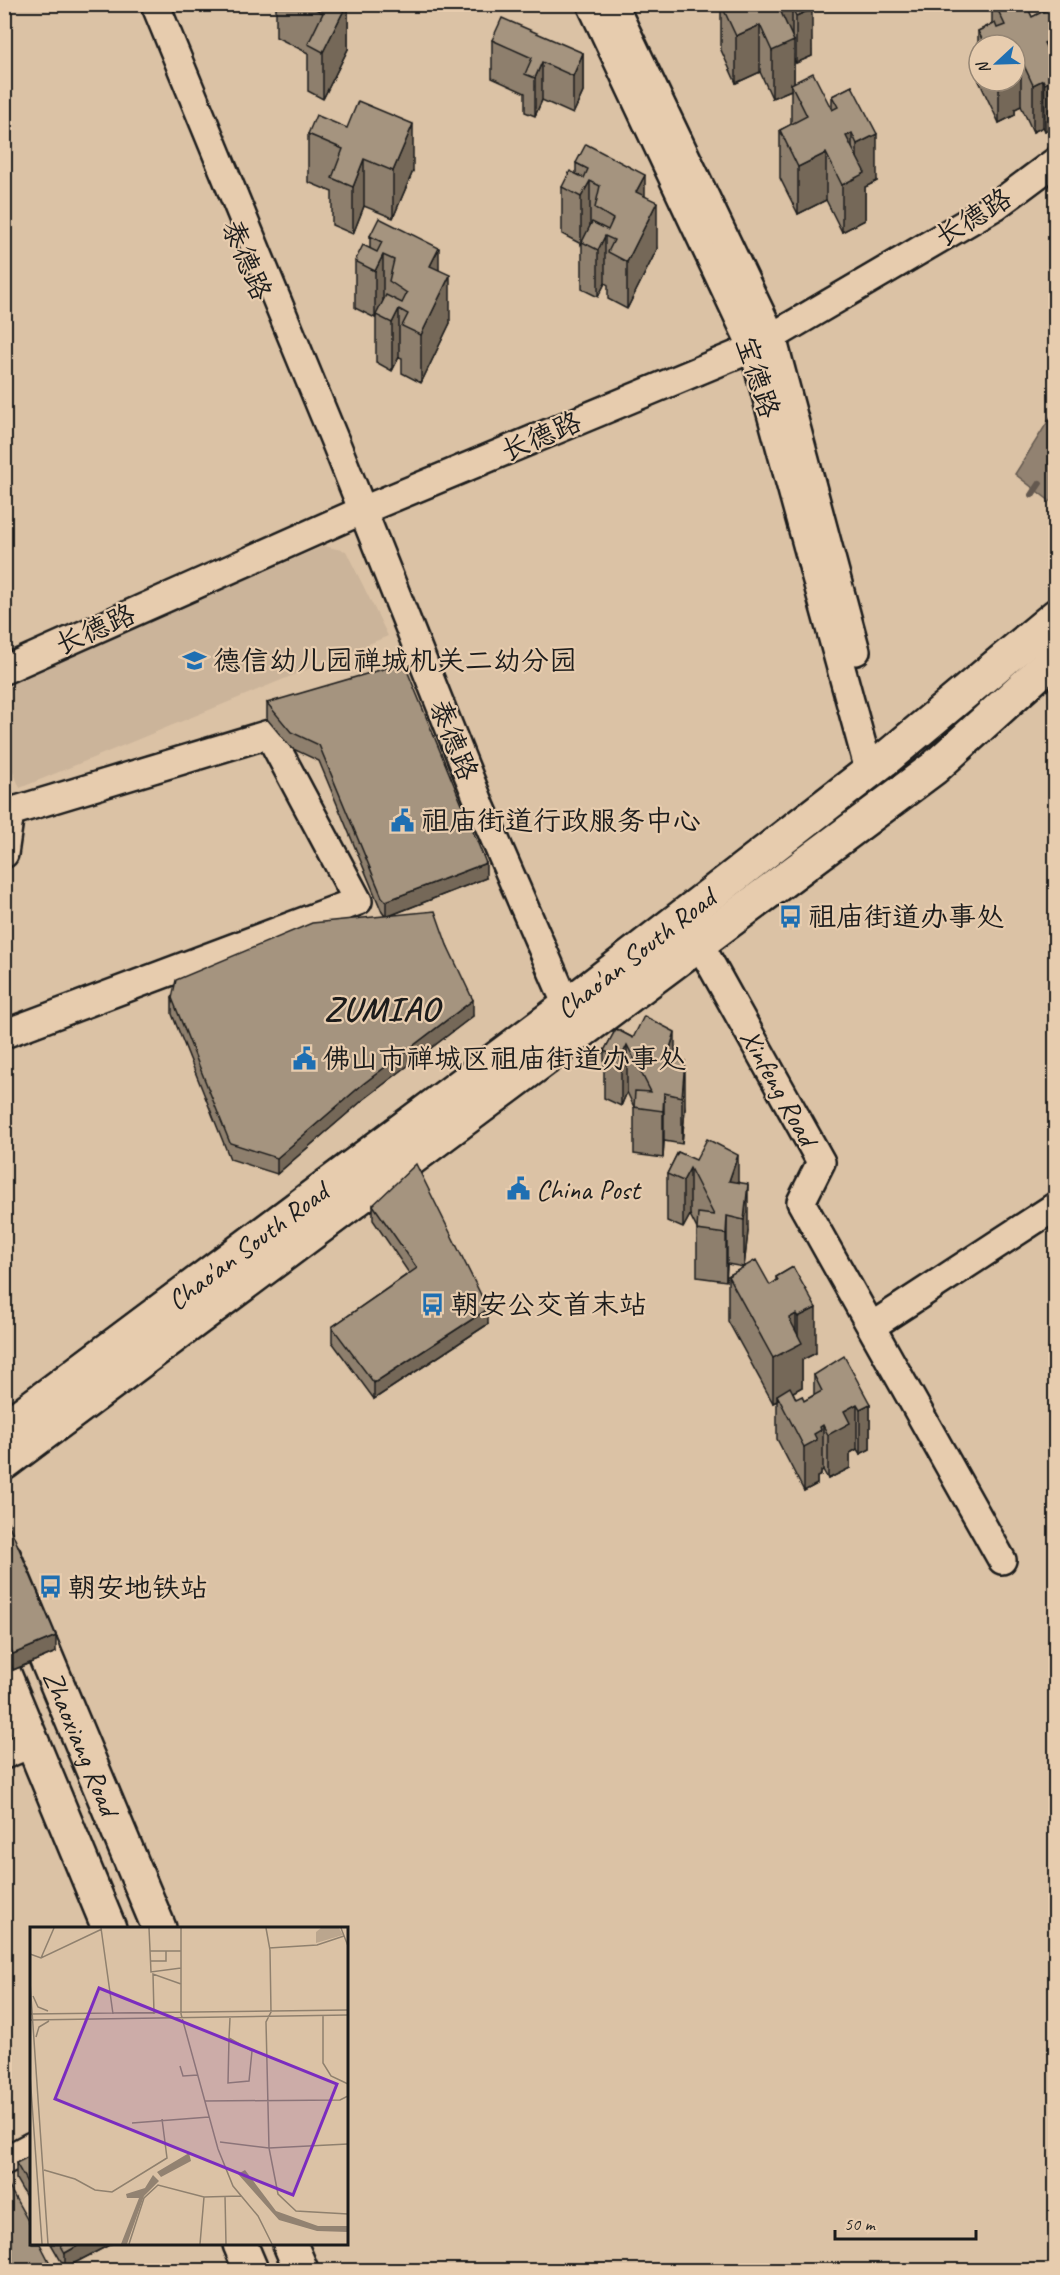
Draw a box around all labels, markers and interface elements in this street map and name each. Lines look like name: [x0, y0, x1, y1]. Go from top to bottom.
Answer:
north arrow: [967, 33, 1027, 93]
text: N: [972, 57, 995, 77]
street label: 长德路: [928, 180, 1018, 254]
street label: 泰德路: [214, 214, 280, 306]
street label: 宝德路: [728, 332, 788, 422]
street label: 长德路: [495, 403, 587, 469]
street label: 长德路: [50, 596, 140, 662]
place label: 德信幼儿园禅城机关二幼分园: [213, 643, 577, 678]
school or university icon: 德信幼儿园禅城机关二幼分园: [182, 647, 208, 673]
street label: 泰德路: [422, 694, 486, 786]
place label: 祖庙街道行政服务中心: [421, 803, 701, 838]
public building icon: 祖庙街道行政服务中心: [390, 807, 416, 833]
street label: Chao'an South Road: [549, 878, 725, 1026]
place label: 祖庙街道办事处: [808, 899, 1004, 934]
bus stop icon: 祖庙街道办事处: [777, 903, 803, 929]
district label: ZUMIAO: [324, 987, 443, 1030]
street label: Xinfeng Road: [733, 1023, 827, 1155]
place label: 佛山市禅城区祖庙街道办事处: [322, 1041, 686, 1076]
public building icon: 佛山市禅城区祖庙街道办事处: [291, 1045, 317, 1071]
street label: Chao'an South Road: [160, 1172, 338, 1317]
place label: China Post: [536, 1172, 642, 1207]
public building icon: China Post: [505, 1176, 531, 1202]
place label: 朝安公交首末站: [451, 1287, 647, 1322]
bus stop icon: 朝安公交首末站: [420, 1291, 446, 1317]
place label: 朝安地铁站: [68, 1570, 208, 1605]
bus stop icon: 朝安地铁站: [37, 1574, 63, 1600]
street label: Zhaoxiang Road: [36, 1665, 129, 1824]
inset map: [30, 1927, 348, 2245]
scale bar: [835, 2203, 976, 2241]
text: 50 m: [844, 2213, 877, 2235]

